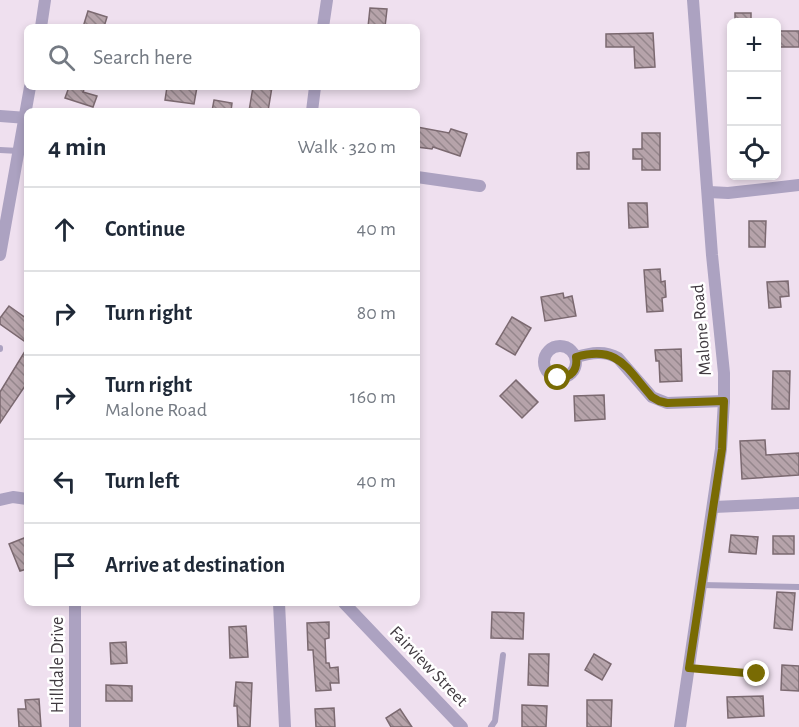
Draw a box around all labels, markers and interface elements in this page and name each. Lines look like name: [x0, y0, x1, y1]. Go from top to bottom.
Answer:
map controls: [727, 18, 781, 180]
button: +: [727, 18, 781, 72]
search box: [24, 24, 420, 90]
icon: search: [45, 41, 78, 74]
text: Search here: [93, 46, 192, 68]
button: −: [727, 72, 781, 126]
button: locate: [727, 126, 781, 180]
text: 4 min: [48, 134, 107, 160]
text: Walk · 320 m: [298, 137, 396, 157]
icon: ahead: [48, 213, 81, 246]
text: Continue: [105, 218, 185, 240]
text: 40 m: [357, 219, 396, 239]
street label: Malone Road: [689, 283, 715, 376]
icon: right: [48, 297, 81, 330]
text: Turn right: [105, 302, 192, 324]
text: 80 m: [357, 303, 396, 323]
route start: [544, 364, 570, 390]
text: Turn right: [105, 374, 192, 396]
icon: right: [48, 381, 81, 414]
text: 160 m: [350, 387, 396, 407]
text: Malone Road: [105, 400, 207, 420]
icon: left: [48, 465, 81, 498]
text: Turn left: [105, 470, 179, 492]
text: 40 m: [357, 471, 396, 491]
icon: arrive: [48, 549, 81, 582]
text: Arrive at destination: [105, 554, 285, 576]
street label: Hilldale Drive: [49, 617, 67, 713]
street label: Fairview Street: [386, 623, 471, 710]
route end: [743, 660, 769, 686]

